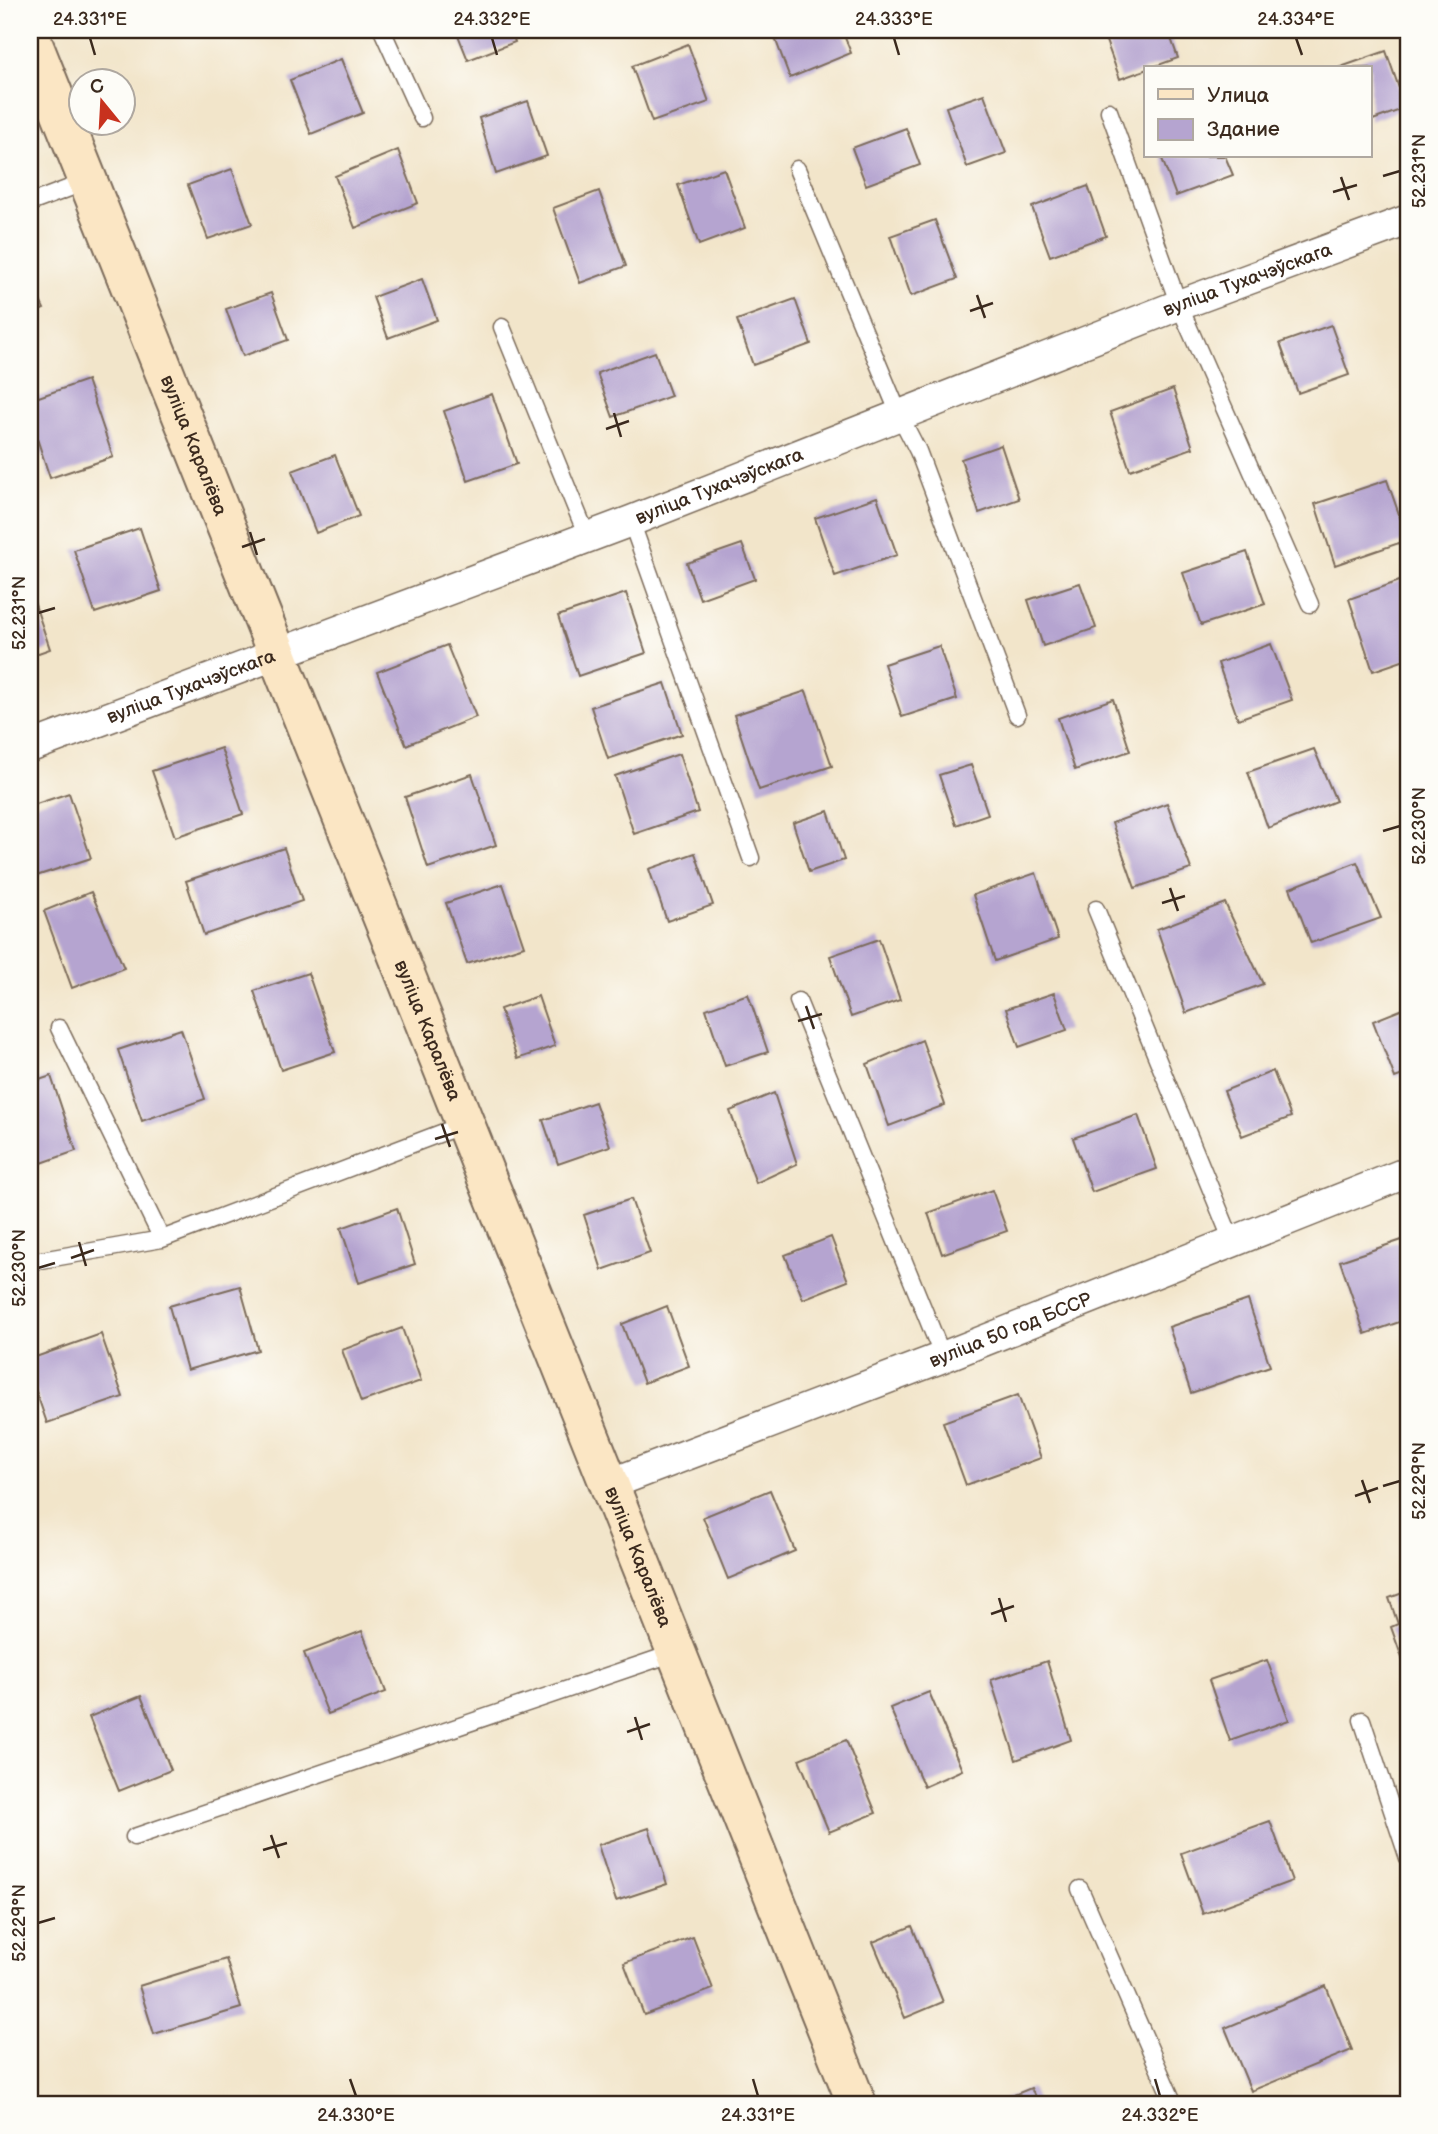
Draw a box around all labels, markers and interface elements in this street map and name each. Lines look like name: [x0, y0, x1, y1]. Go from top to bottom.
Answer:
text: 24.331°E: [53, 9, 127, 30]
text: 24.332°E: [453, 9, 531, 30]
text: 24.333°E: [855, 9, 933, 30]
text: 24.334°E: [1257, 9, 1335, 30]
north arrow: [66, 66, 136, 136]
legend: [1144, 66, 1372, 158]
text: С: [87, 74, 107, 100]
text: Улица: [1207, 83, 1270, 108]
text: Здание: [1207, 117, 1280, 142]
text: 52.231°N: [1409, 134, 1430, 208]
street label: вуліца Тухачэўскага: [1160, 238, 1335, 322]
street label: вуліца Каралёва: [155, 372, 232, 519]
street label: вуліца Тухачэўскага: [632, 443, 806, 530]
text: 52.231°N: [9, 576, 30, 650]
street label: вуліца Тухачэўскага: [104, 644, 278, 729]
text: 52.230°N: [1409, 787, 1430, 865]
street label: вуліца Каралёва: [389, 957, 466, 1104]
text: 52.230°N: [9, 1229, 30, 1307]
street label: вуліца 50 год БССР: [926, 1288, 1095, 1373]
text: 52.229°N: [1409, 1442, 1430, 1520]
street label: вуліца Каралёва: [600, 1483, 677, 1631]
text: 52.229°N: [9, 1884, 30, 1962]
text: 24.330°E: [317, 2105, 395, 2126]
text: 24.331°E: [721, 2105, 795, 2126]
text: 24.332°E: [1121, 2105, 1199, 2126]

